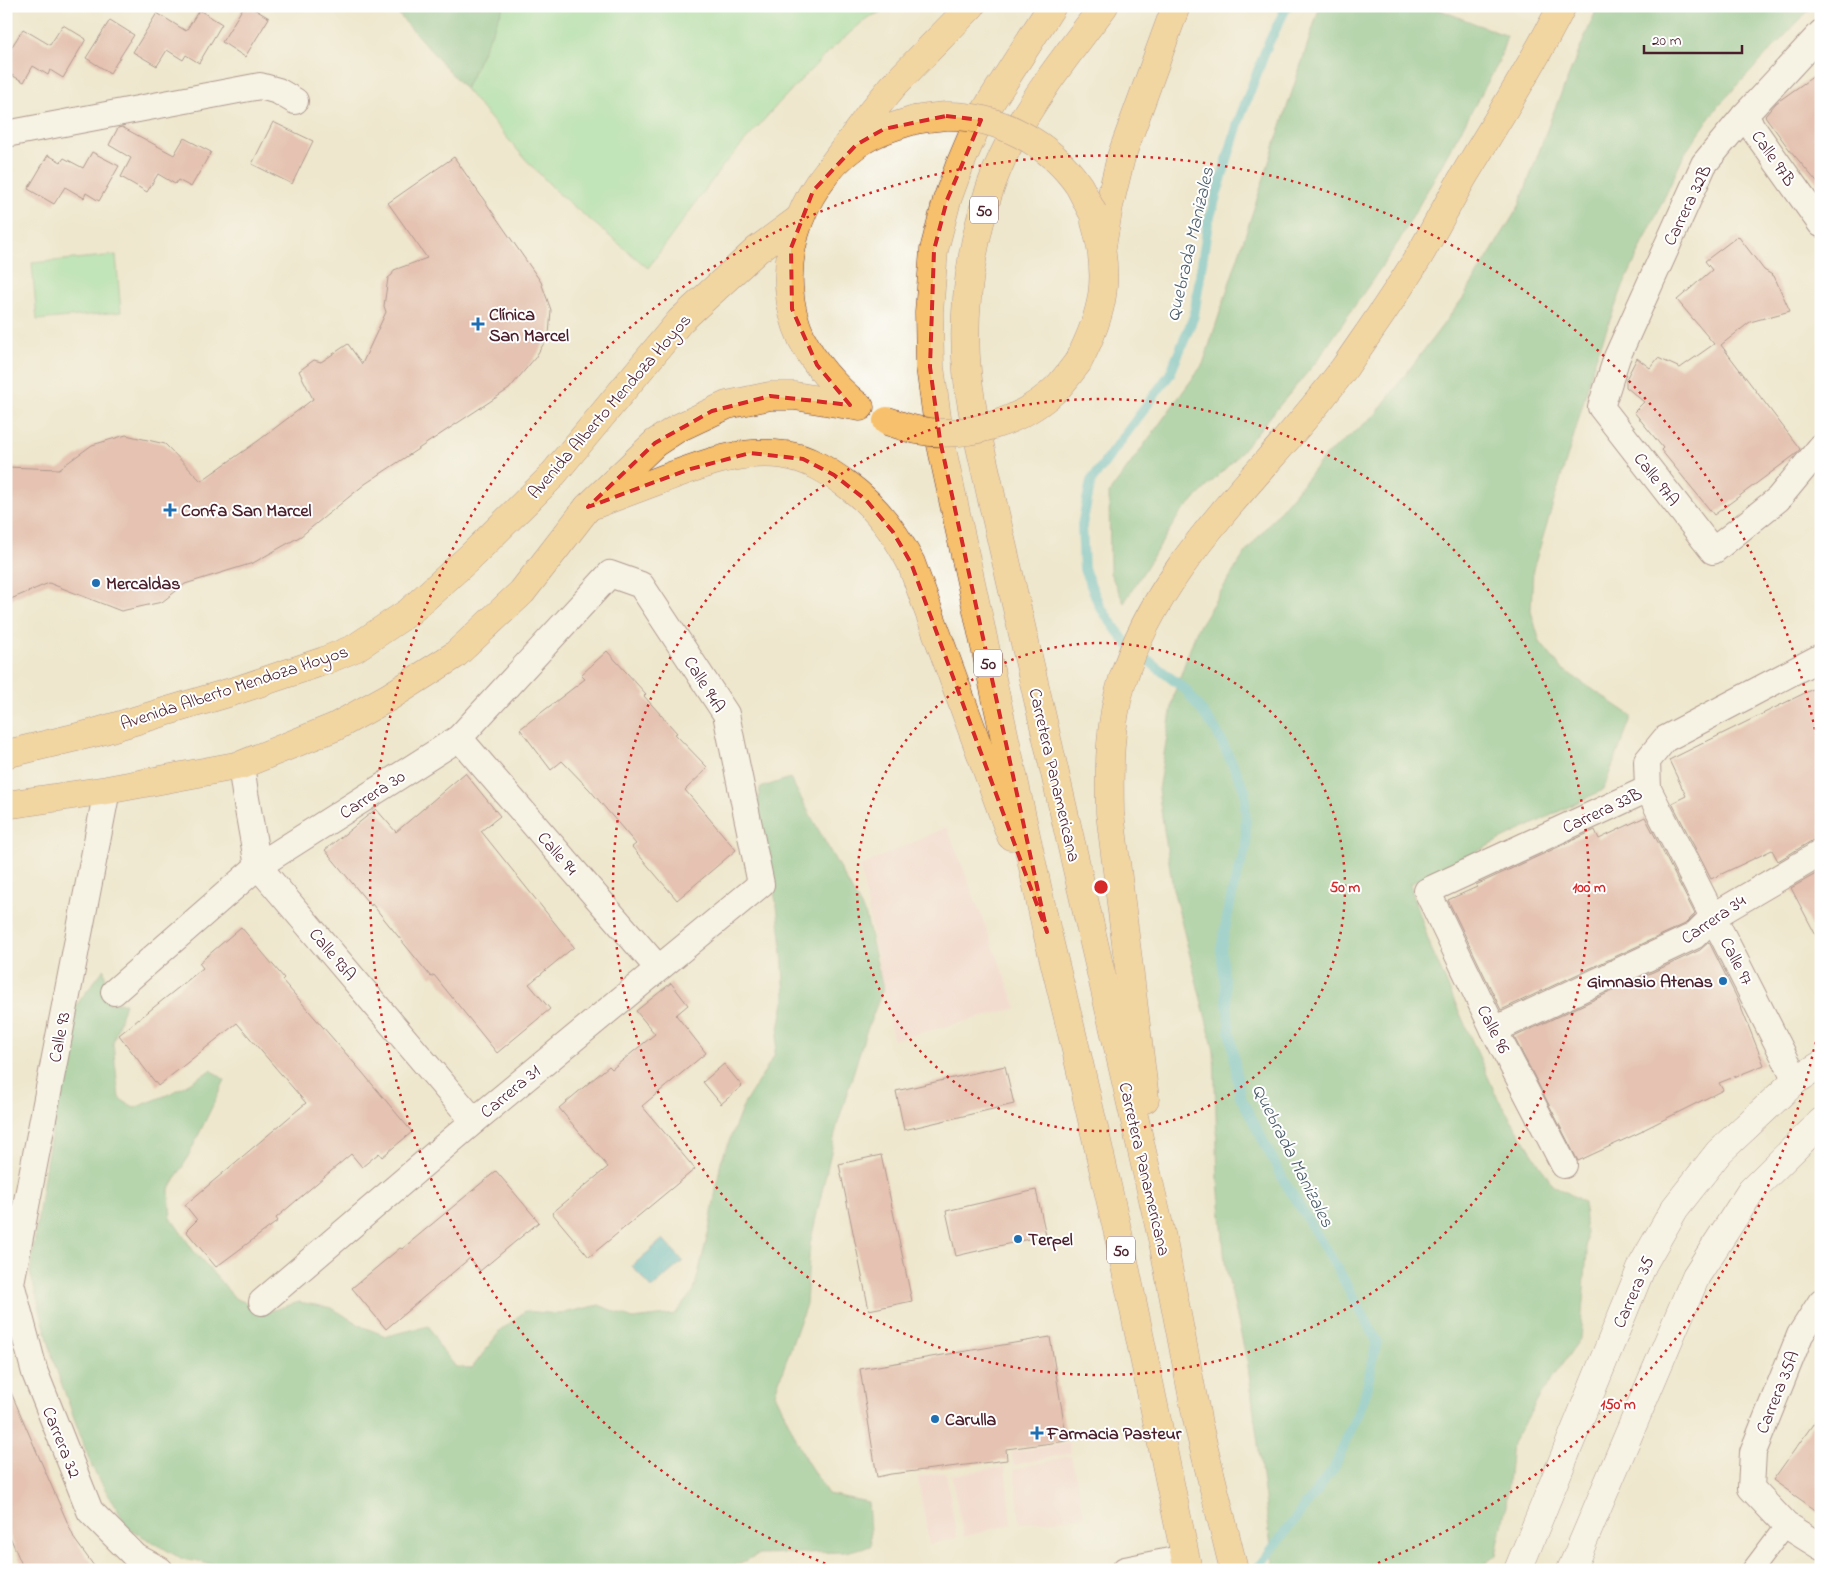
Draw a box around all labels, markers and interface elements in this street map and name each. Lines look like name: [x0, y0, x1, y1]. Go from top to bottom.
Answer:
scale bar: [1644, 22, 1742, 54]
text: 20 m: [1652, 30, 1682, 52]
street label: Calle 97B: [1744, 126, 1801, 192]
street label: Carrera 32B: [1658, 161, 1720, 251]
water label: Quebrada Manizales: [1161, 164, 1222, 324]
road number: 50: [970, 196, 998, 224]
place label: Clínica San Marcel: [489, 303, 569, 350]
street label: Avenida Alberto Mendoza Hoyos: [523, 309, 698, 506]
marker: Clínica San Marcel: [471, 317, 485, 331]
street label: Calle 97A: [1626, 448, 1685, 513]
place label: Confa San Marcel: [181, 499, 312, 525]
marker: Confa San Marcel: [163, 503, 177, 517]
place label: Mercaldas: [106, 572, 180, 598]
marker: Mercaldas: [90, 577, 102, 589]
street label: Avenida Alberto Mendoza Hoyos: [117, 640, 352, 738]
road number: 50: [974, 650, 1002, 676]
street label: Calle 94A: [676, 652, 731, 718]
street label: Carretera Panamericana: [1020, 686, 1086, 865]
street label: Carrera 30: [335, 765, 411, 827]
street label: Carrera 33B: [1559, 782, 1647, 842]
street label: Calle 94: [530, 827, 583, 883]
text: 50 m: [1330, 877, 1361, 899]
text: 100 m: [1572, 877, 1606, 899]
centre of rings: [1092, 878, 1110, 896]
street label: Carrera 34: [1676, 889, 1752, 952]
street label: Calle 93A: [302, 923, 361, 987]
street label: Calle 97: [1712, 933, 1759, 991]
place label: Gimnasio Atenas: [1587, 970, 1713, 996]
marker: Gimnasio Atenas: [1717, 975, 1729, 987]
street label: Calle 96: [1469, 1001, 1516, 1059]
street label: Calle 93: [43, 1010, 79, 1065]
street label: Carrera 31: [475, 1059, 547, 1126]
street label: Carretera Panamericana: [1110, 1080, 1176, 1259]
water label: Quebrada Manizales: [1244, 1080, 1340, 1233]
place label: Terpel: [1028, 1228, 1073, 1254]
marker: Terpel: [1012, 1233, 1024, 1245]
road number: 50: [1107, 1236, 1135, 1264]
street label: Carrera 35: [1607, 1253, 1662, 1333]
street label: Carrera 35A: [1750, 1347, 1807, 1438]
text: 150 m: [1600, 1394, 1636, 1416]
street label: Carrera 32: [34, 1403, 86, 1482]
place label: Carulla: [945, 1408, 996, 1434]
marker: Carulla: [929, 1413, 941, 1425]
place label: Farmacia Pasteur: [1046, 1422, 1182, 1448]
marker: Farmacia Pasteur: [1031, 1427, 1043, 1439]

